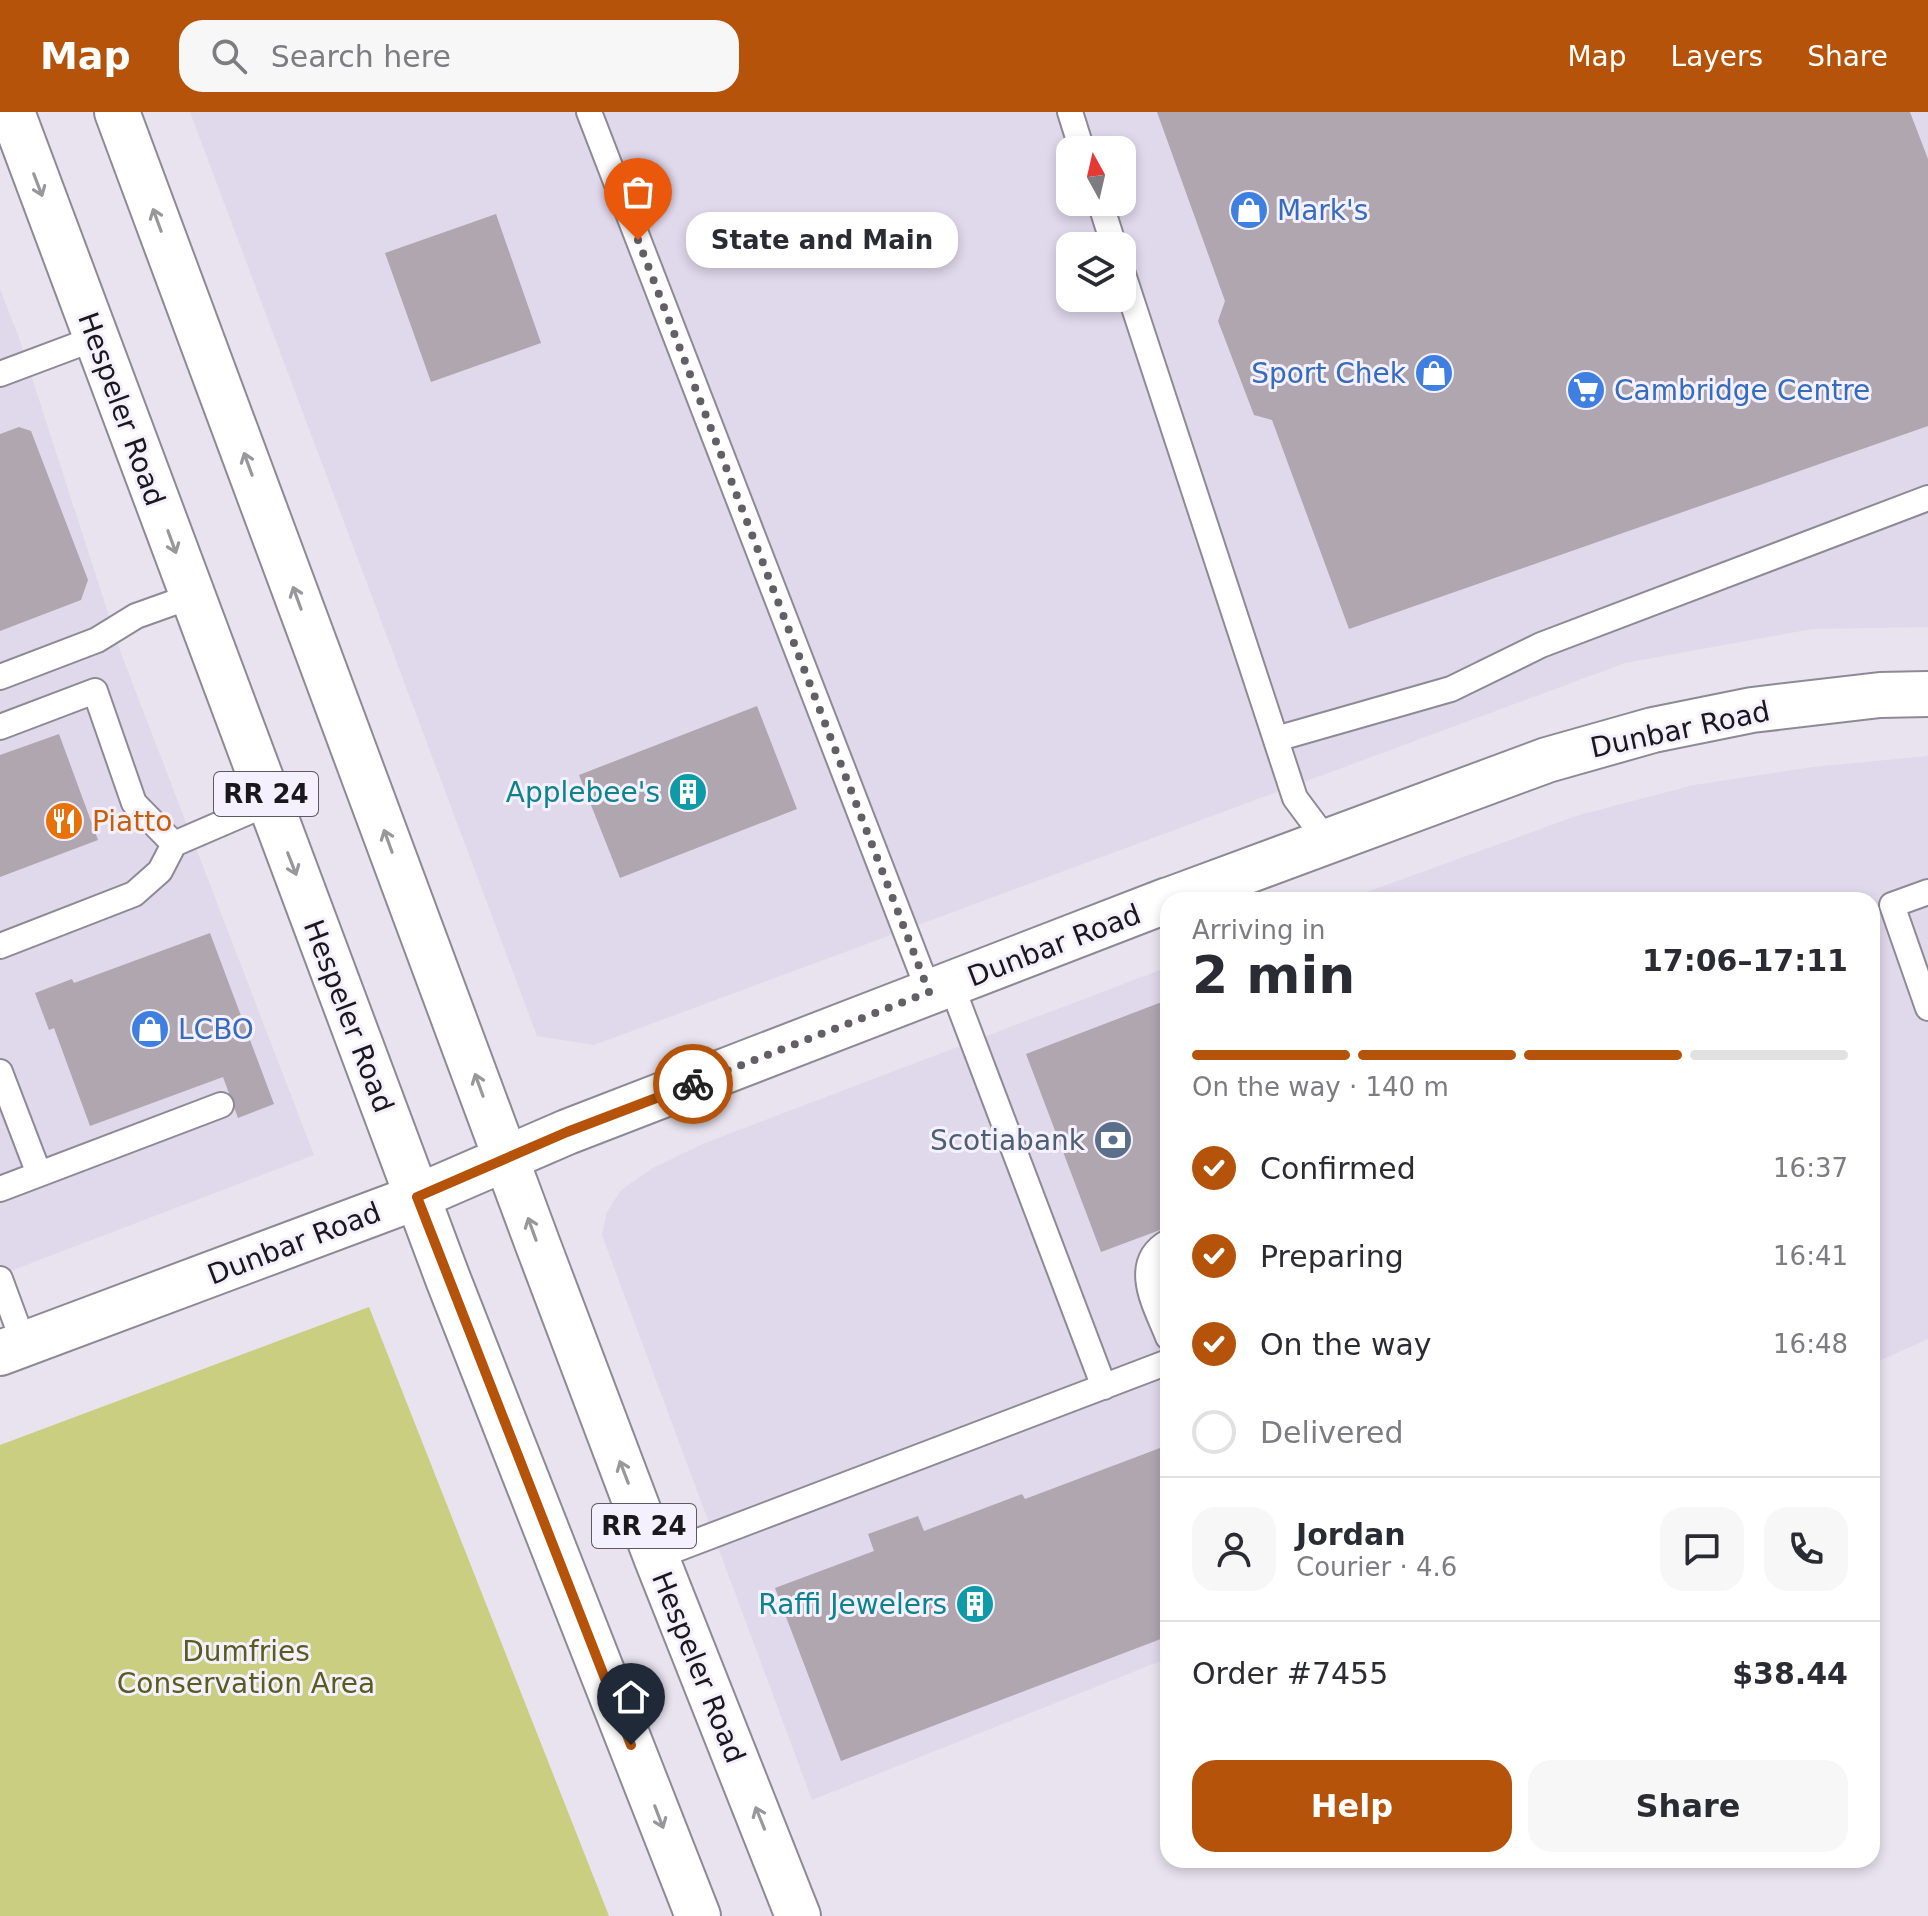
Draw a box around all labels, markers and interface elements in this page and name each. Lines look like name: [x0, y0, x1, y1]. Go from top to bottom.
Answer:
search box: [179, 20, 739, 92]
text: Map: [40, 34, 131, 78]
icon: search: [207, 34, 251, 78]
text: Search here: [271, 39, 451, 74]
text: Map: [1567, 40, 1627, 73]
text: Layers: [1671, 40, 1763, 73]
text: Share: [1807, 40, 1888, 73]
north arrow: [1056, 136, 1136, 216]
map controls: [1056, 136, 1136, 312]
pin: [604, 158, 672, 240]
icon: bag: [616, 170, 660, 214]
one-way arrow: [32, 172, 46, 197]
shop icon: Mark's: [1228, 189, 1270, 231]
place label: Mark's: [1277, 194, 1368, 227]
one-way arrow: [149, 208, 163, 233]
callout: State and Main: [686, 212, 958, 268]
text: State and Main: [711, 225, 933, 255]
button: layers: [1056, 232, 1136, 312]
street label: Hespeler Road: [71, 308, 172, 510]
shop icon: Sport Chek: [1413, 352, 1455, 394]
place label: Sport Chek: [1251, 357, 1407, 390]
supermarket icon: Cambridge Centre: [1565, 369, 1607, 411]
place label: Cambridge Centre: [1614, 374, 1870, 407]
one-way arrow: [239, 452, 254, 477]
one-way arrow: [166, 529, 180, 554]
one-way arrow: [289, 586, 303, 610]
street label: Dunbar Road: [1587, 694, 1773, 765]
building icon: Applebee's: [667, 771, 709, 813]
road number: RR 24: [214, 772, 318, 816]
place label: Applebee's: [506, 776, 660, 809]
restaurant icon: Piatto: [43, 800, 85, 842]
place label: Piatto: [92, 805, 172, 838]
one-way arrow: [380, 829, 394, 854]
one-way arrow: [286, 852, 300, 876]
street label: Dunbar Road: [963, 897, 1145, 994]
street label: Hespeler Road: [297, 915, 400, 1117]
text: Arriving in: [1192, 915, 1326, 945]
text: 17:06–17:11: [1642, 943, 1848, 978]
text: 2 min: [1192, 945, 1355, 1005]
shop icon: LCBO: [129, 1008, 171, 1050]
place label: LCBO: [178, 1013, 254, 1046]
courier: [653, 1044, 733, 1124]
icon: bike: [671, 1062, 715, 1106]
text: On the way · 140 m: [1192, 1072, 1449, 1102]
one-way arrow: [471, 1073, 485, 1098]
bank icon: Scotiabank: [1092, 1119, 1134, 1161]
place label: Scotiabank: [930, 1124, 1086, 1157]
icon: check: [1192, 1146, 1236, 1190]
text: Confirmed: [1260, 1151, 1416, 1186]
text: 16:37: [1773, 1153, 1848, 1183]
street label: Dunbar Road: [203, 1195, 385, 1292]
one-way arrow: [524, 1217, 538, 1242]
icon: check: [1192, 1234, 1236, 1278]
text: Preparing: [1260, 1239, 1404, 1274]
text: 16:41: [1773, 1241, 1848, 1271]
icon: check: [1192, 1322, 1236, 1366]
text: On the way: [1260, 1327, 1432, 1362]
text: 16:48: [1773, 1329, 1848, 1359]
text: Delivered: [1260, 1415, 1404, 1450]
one-way arrow: [616, 1460, 630, 1485]
road number: RR 24: [592, 1504, 696, 1548]
button: person: [1192, 1507, 1276, 1591]
button: chat: [1660, 1507, 1744, 1591]
button: phone: [1764, 1507, 1848, 1591]
text: Jordan: [1296, 1517, 1406, 1552]
text: Courier · 4.6: [1296, 1552, 1457, 1582]
street label: Hespeler Road: [645, 1567, 752, 1768]
building icon: Raffi Jewelers: [954, 1583, 996, 1625]
place label: Raffi Jewelers: [758, 1588, 947, 1621]
park label: Dumfries Conservation Area: [117, 1635, 375, 1700]
text: Order #7455: [1192, 1656, 1388, 1691]
text: $38.44: [1732, 1656, 1848, 1691]
pin: [597, 1663, 665, 1745]
icon: home: [609, 1675, 653, 1719]
button: Help: [1192, 1760, 1512, 1852]
button: Share: [1528, 1760, 1848, 1852]
one-way arrow: [653, 1804, 667, 1829]
one-way arrow: [752, 1806, 766, 1831]

